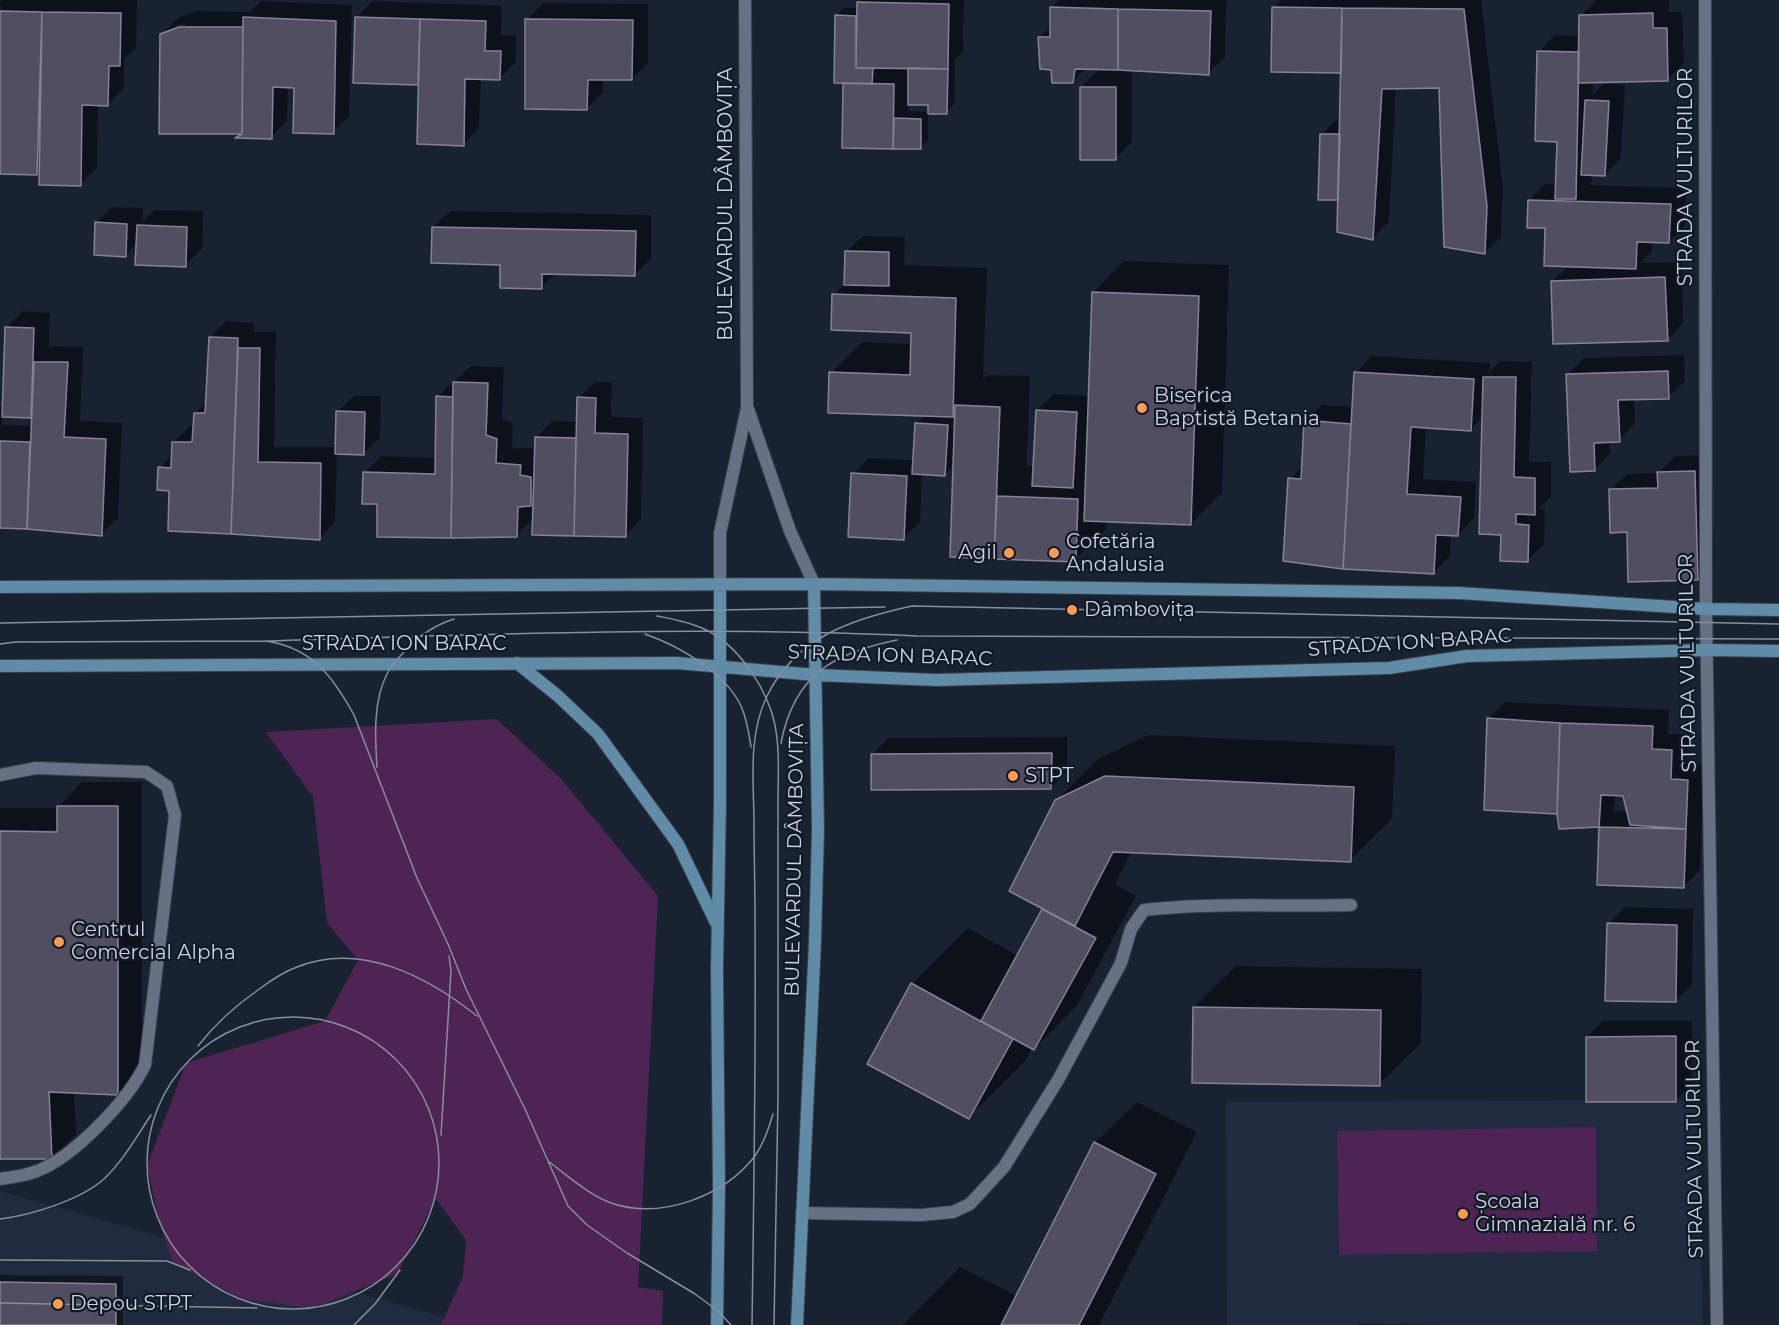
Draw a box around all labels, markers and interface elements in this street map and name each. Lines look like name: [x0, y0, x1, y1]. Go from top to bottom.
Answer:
street label: BULEVARDUL DÂMBOVIȚA: [714, 67, 738, 341]
street label: STRADA VULTURILOR: [1674, 68, 1698, 286]
place label: Biserica Baptistă Betania: [1154, 384, 1320, 431]
marker: Biserica Baptistă Betania: [1135, 401, 1149, 415]
place label: Cofetăria Andalusia: [1066, 530, 1165, 577]
place label: Agil: [958, 541, 997, 565]
marker: Agil: [1002, 546, 1016, 560]
marker: Cofetăria Andalusia: [1047, 546, 1061, 560]
street label: STRADA VULTURILOR: [1674, 554, 1702, 772]
place label: Dâmbovița: [1084, 598, 1195, 622]
marker: Dâmbovița: [1065, 603, 1079, 617]
street label: STRADA ION BARAC: [1307, 624, 1513, 662]
street label: STRADA ION BARAC: [302, 632, 506, 656]
street label: STRADA ION BARAC: [787, 640, 993, 672]
street label: BULEVARDUL DÂMBOVIȚA: [781, 723, 809, 997]
place label: STPT: [1025, 764, 1074, 788]
marker: STPT: [1006, 769, 1020, 783]
place label: Centrul Comercial Alpha: [71, 918, 236, 965]
marker: Centrul Comercial Alpha: [52, 935, 66, 949]
street label: STRADA VULTURILOR: [1681, 1040, 1709, 1258]
place label: Școala Gimnazială nr. 6: [1475, 1190, 1635, 1237]
marker: Școala Gimnazială nr. 6: [1456, 1207, 1470, 1221]
place label: Depou STPT: [70, 1292, 192, 1316]
marker: Depou STPT: [51, 1297, 65, 1311]

